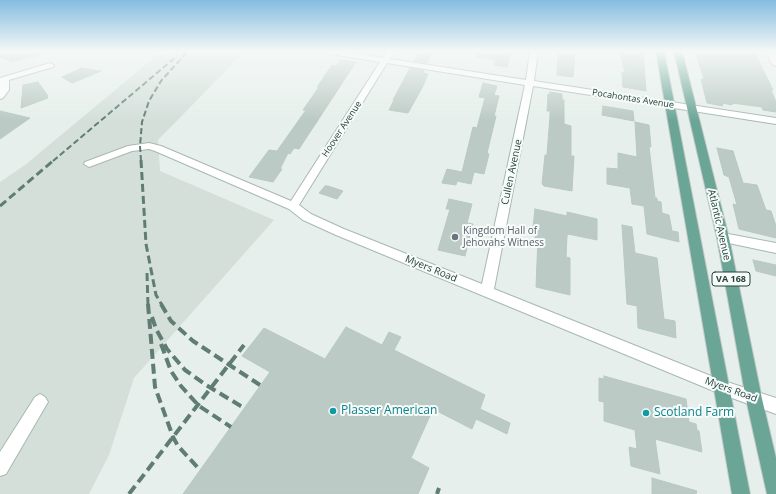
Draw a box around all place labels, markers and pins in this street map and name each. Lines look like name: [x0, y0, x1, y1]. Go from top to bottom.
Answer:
place label: Kingdom Hall of Jehovahs Witness: [463, 225, 544, 248]
marker: Kingdom Hall of Jehovahs Witness: [450, 232, 460, 242]
place label: Plasser American: [341, 404, 437, 418]
marker: Plasser American: [328, 406, 338, 416]
place label: Scotland Farm: [654, 406, 734, 420]
marker: Scotland Farm: [641, 408, 651, 418]

